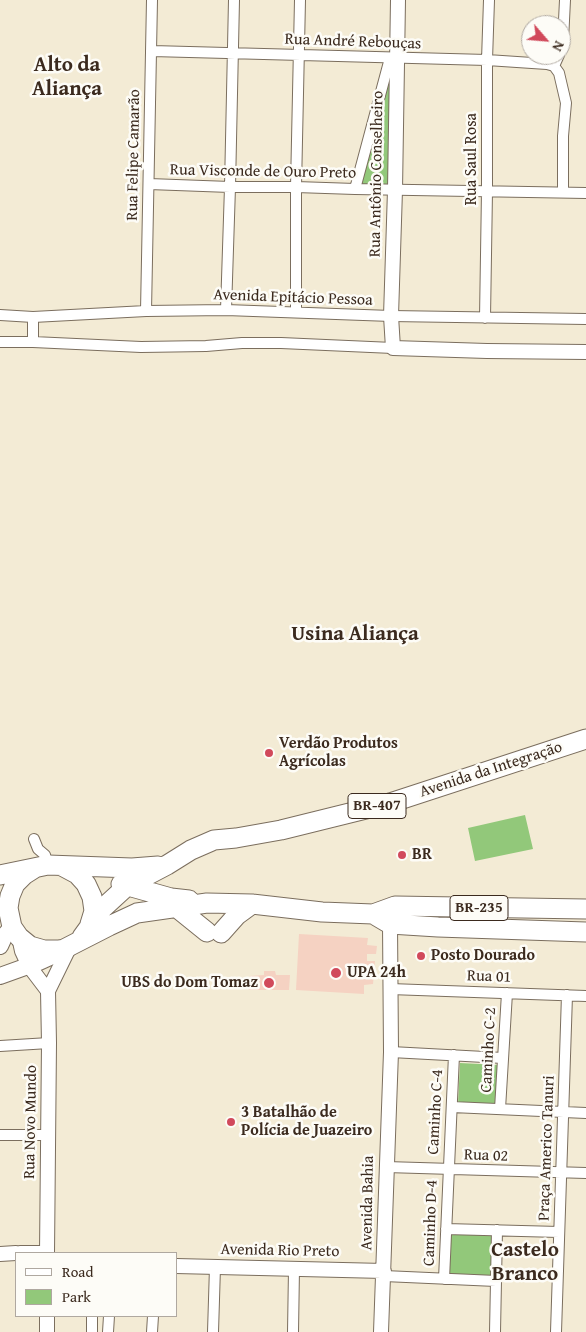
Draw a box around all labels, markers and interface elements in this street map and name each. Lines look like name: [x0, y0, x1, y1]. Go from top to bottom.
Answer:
north arrow: [521, 15, 571, 65]
street label: Rua André Rebouças: [284, 30, 422, 54]
text: N: [547, 38, 570, 55]
district label: Alto da Aliança: [32, 53, 102, 103]
street label: Rua Felipe Camarão: [123, 89, 145, 221]
street label: Rua Antônio Conselheiro: [366, 91, 388, 257]
street label: Rua Saul Rosa: [462, 113, 482, 205]
street label: Rua Visconde de Ouro Preto: [170, 161, 356, 183]
street label: Avenida Epitácio Pessoa: [213, 286, 373, 310]
district label: Usina Aliança: [291, 622, 419, 648]
place label: Verdão Produtos Agrícolas: [279, 734, 398, 772]
street label: Avenida da Integração: [417, 738, 565, 802]
marker: Verdão Produtos Agrícolas: [263, 747, 275, 759]
road number: BR-407: [348, 794, 406, 818]
place label: BR: [412, 845, 432, 865]
marker: BR: [396, 849, 408, 861]
road number: BR-235: [450, 896, 508, 920]
place label: Posto Dourado: [431, 946, 535, 966]
marker: Posto Dourado: [415, 950, 427, 962]
place label: UPA 24h: [347, 963, 406, 983]
marker: UPA 24h: [329, 966, 343, 980]
street label: Rua 01: [466, 967, 512, 987]
place label: UBS do Dom Tomaz: [121, 973, 258, 993]
marker: UBS do Dom Tomaz: [262, 976, 276, 990]
street label: Caminho C-2: [477, 1007, 501, 1093]
street label: Rua Novo Mundo: [20, 1065, 42, 1179]
street label: Caminho C-4: [424, 1069, 448, 1155]
street label: Praça Americo Tanuri: [535, 1075, 559, 1221]
place label: 3 Batalhão de Polícia de Juazeiro: [241, 1103, 372, 1141]
marker: 3 Batalhão de Polícia de Juazeiro: [225, 1116, 237, 1128]
street label: Rua 02: [463, 1146, 509, 1166]
street label: Avenida Bahia: [358, 1155, 378, 1251]
street label: Caminho D-4: [420, 1179, 442, 1267]
district label: Castelo Branco: [491, 1238, 559, 1288]
street label: Avenida Rio Preto: [220, 1240, 340, 1262]
legend: [15, 1252, 178, 1317]
text: Road: [62, 1261, 93, 1282]
text: Park: [62, 1286, 91, 1307]

